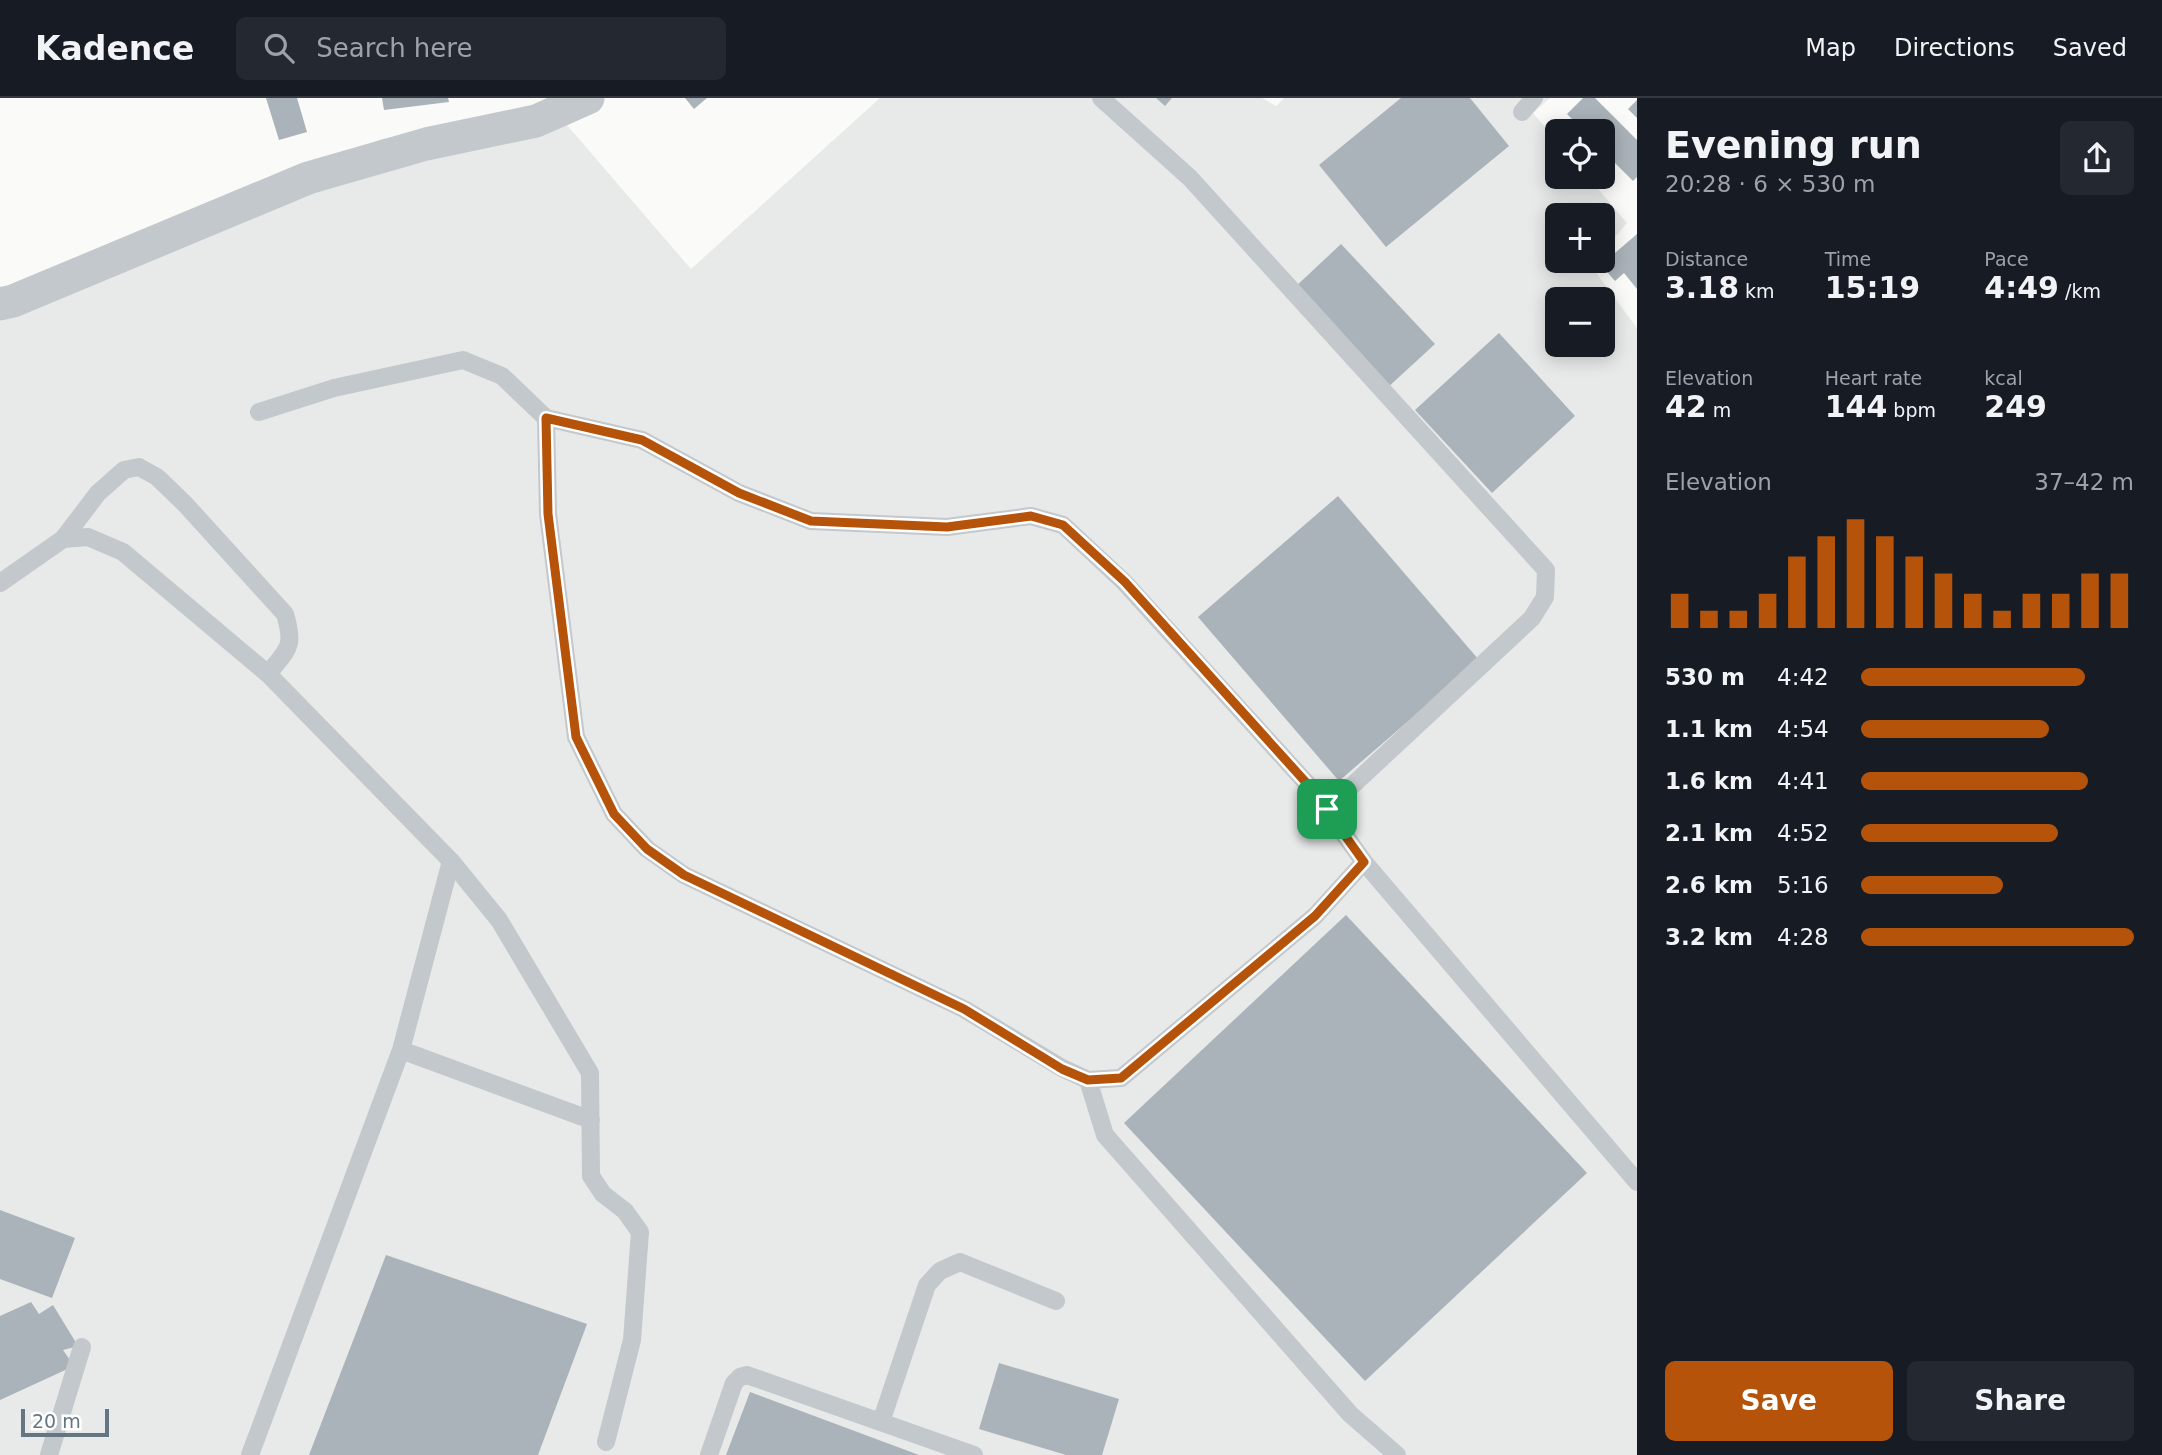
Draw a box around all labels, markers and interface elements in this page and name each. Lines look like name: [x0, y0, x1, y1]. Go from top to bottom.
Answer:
search box: [236, 17, 726, 80]
text: Kadence: [35, 29, 194, 68]
icon: search: [260, 29, 298, 67]
text: Search here: [316, 33, 472, 63]
text: Map: [1805, 34, 1856, 62]
text: Directions: [1894, 34, 2015, 62]
text: Saved: [2053, 34, 2127, 62]
map controls: [1545, 119, 1615, 357]
button: locate: [1545, 119, 1615, 189]
button: share: [2060, 121, 2134, 195]
text: Evening run: [1665, 123, 1922, 167]
text: 20:28 · 6 × 530 m: [1665, 171, 1875, 197]
button: +: [1545, 203, 1615, 273]
text: Distance: [1665, 248, 1748, 270]
text: Time: [1825, 248, 1871, 270]
text: Pace: [1984, 248, 2029, 270]
text: 3.18: [1665, 270, 1739, 305]
text: 15:19: [1825, 270, 1920, 305]
text: 4:49: [1984, 270, 2059, 305]
text: km: [1739, 280, 1775, 302]
text: /km: [2059, 280, 2101, 302]
button: −: [1545, 287, 1615, 357]
text: Elevation: [1665, 367, 1753, 389]
text: Heart rate: [1825, 367, 1922, 389]
text: kcal: [1984, 367, 2023, 389]
text: 42: [1665, 389, 1707, 424]
text: 144: [1825, 389, 1887, 424]
text: 249: [1984, 389, 2047, 424]
text: m: [1707, 399, 1731, 421]
text: bpm: [1887, 399, 1936, 421]
text: Elevation: [1665, 469, 1772, 495]
text: 37–42 m: [2034, 469, 2134, 495]
text: 530 m: [1665, 664, 1745, 690]
text: 4:42: [1777, 664, 1829, 690]
text: 1.1 km: [1665, 716, 1753, 742]
text: 4:54: [1777, 716, 1829, 742]
text: 1.6 km: [1665, 768, 1753, 794]
text: 4:41: [1777, 768, 1829, 794]
pin: [1297, 779, 1357, 839]
icon: arrive: [1308, 790, 1346, 828]
text: 2.1 km: [1665, 820, 1753, 846]
text: 4:52: [1777, 820, 1829, 846]
text: 2.6 km: [1665, 872, 1753, 898]
text: 5:16: [1777, 872, 1829, 898]
text: 3.2 km: [1665, 924, 1753, 950]
text: 4:28: [1777, 924, 1829, 950]
button: Save: [1665, 1361, 1893, 1441]
button: Share: [1907, 1361, 2134, 1441]
scale bar: [21, 1406, 108, 1438]
text: 20 m: [32, 1410, 81, 1432]

